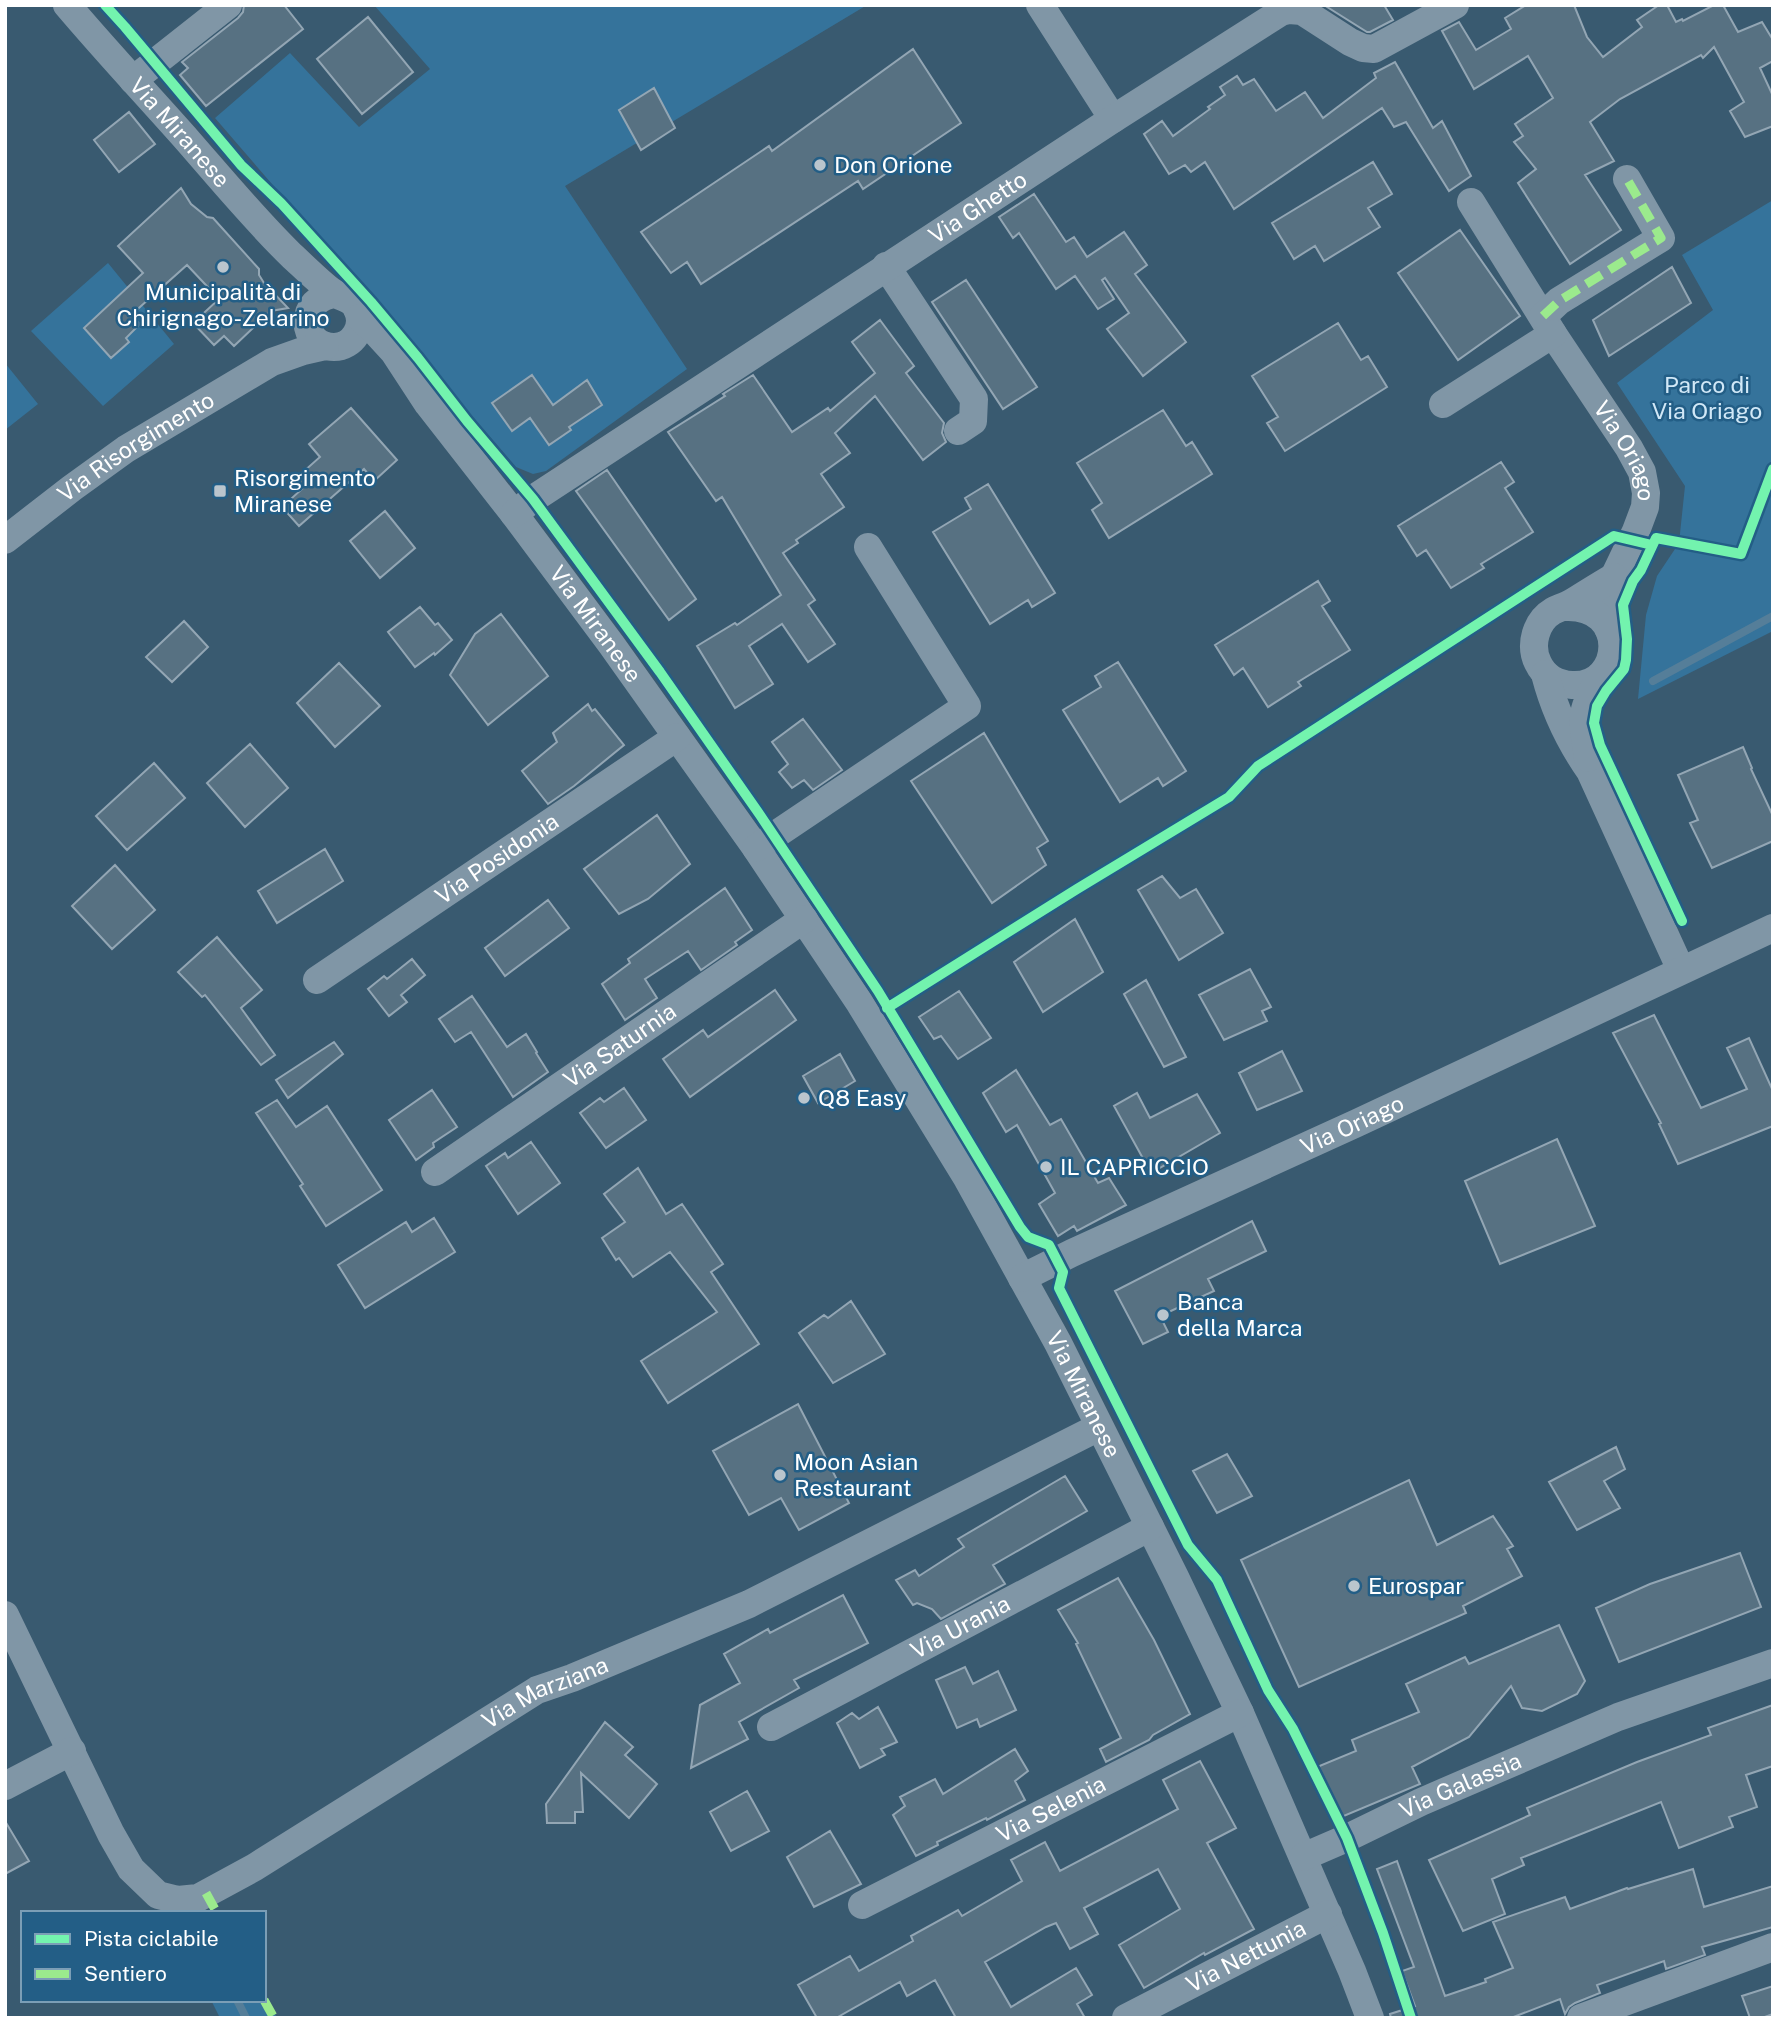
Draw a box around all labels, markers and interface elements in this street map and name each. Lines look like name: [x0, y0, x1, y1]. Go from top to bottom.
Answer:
street label: Via Miranese: [124, 71, 236, 193]
place label: Don Orione: [834, 151, 953, 178]
marker: Don Orione: [812, 157, 828, 173]
street label: Via Ghetto: [923, 165, 1032, 249]
marker: Municipalità di Chirignago-Zelarino: [215, 259, 231, 275]
place label: Municipalità di Chirignago-Zelarino: [116, 278, 330, 331]
park label: Parco di Via Oriago: [1652, 371, 1762, 424]
street label: Via Risorgimento: [52, 386, 219, 507]
street label: Via Oriago: [1588, 396, 1660, 502]
place label: Risorgimento Miranese: [234, 464, 376, 517]
marker: Risorgimento Miranese: [212, 483, 228, 499]
street label: Via Miranese: [544, 560, 648, 687]
street label: Via Posidonia: [430, 807, 563, 909]
street label: Via Saturnia: [558, 997, 681, 1093]
place label: Q8 Easy: [818, 1084, 906, 1111]
street label: Via Oriago: [1296, 1089, 1408, 1160]
marker: Q8 Easy: [796, 1090, 812, 1106]
place label: IL CAPRICCIO: [1060, 1153, 1209, 1180]
marker: IL CAPRICCIO: [1038, 1159, 1054, 1175]
place label: Banca della Marca: [1177, 1288, 1302, 1341]
marker: Banca della Marca: [1155, 1307, 1171, 1323]
street label: Via Miranese: [1041, 1326, 1127, 1462]
place label: Moon Asian Restaurant: [794, 1448, 918, 1501]
marker: Moon Asian Restaurant: [772, 1467, 788, 1483]
place label: Eurospar: [1368, 1572, 1464, 1599]
marker: Eurospar: [1346, 1578, 1362, 1594]
street label: Via Urania: [906, 1589, 1014, 1664]
street label: Via Marziana: [477, 1650, 612, 1734]
street label: Via Galassia: [1395, 1746, 1525, 1823]
street label: Via Selenia: [992, 1770, 1110, 1848]
legend: [21, 1911, 266, 2002]
street label: Via Nettunia: [1181, 1914, 1310, 1998]
text: Pista ciclabile: [84, 1926, 219, 1951]
text: Sentiero: [84, 1961, 167, 1986]

